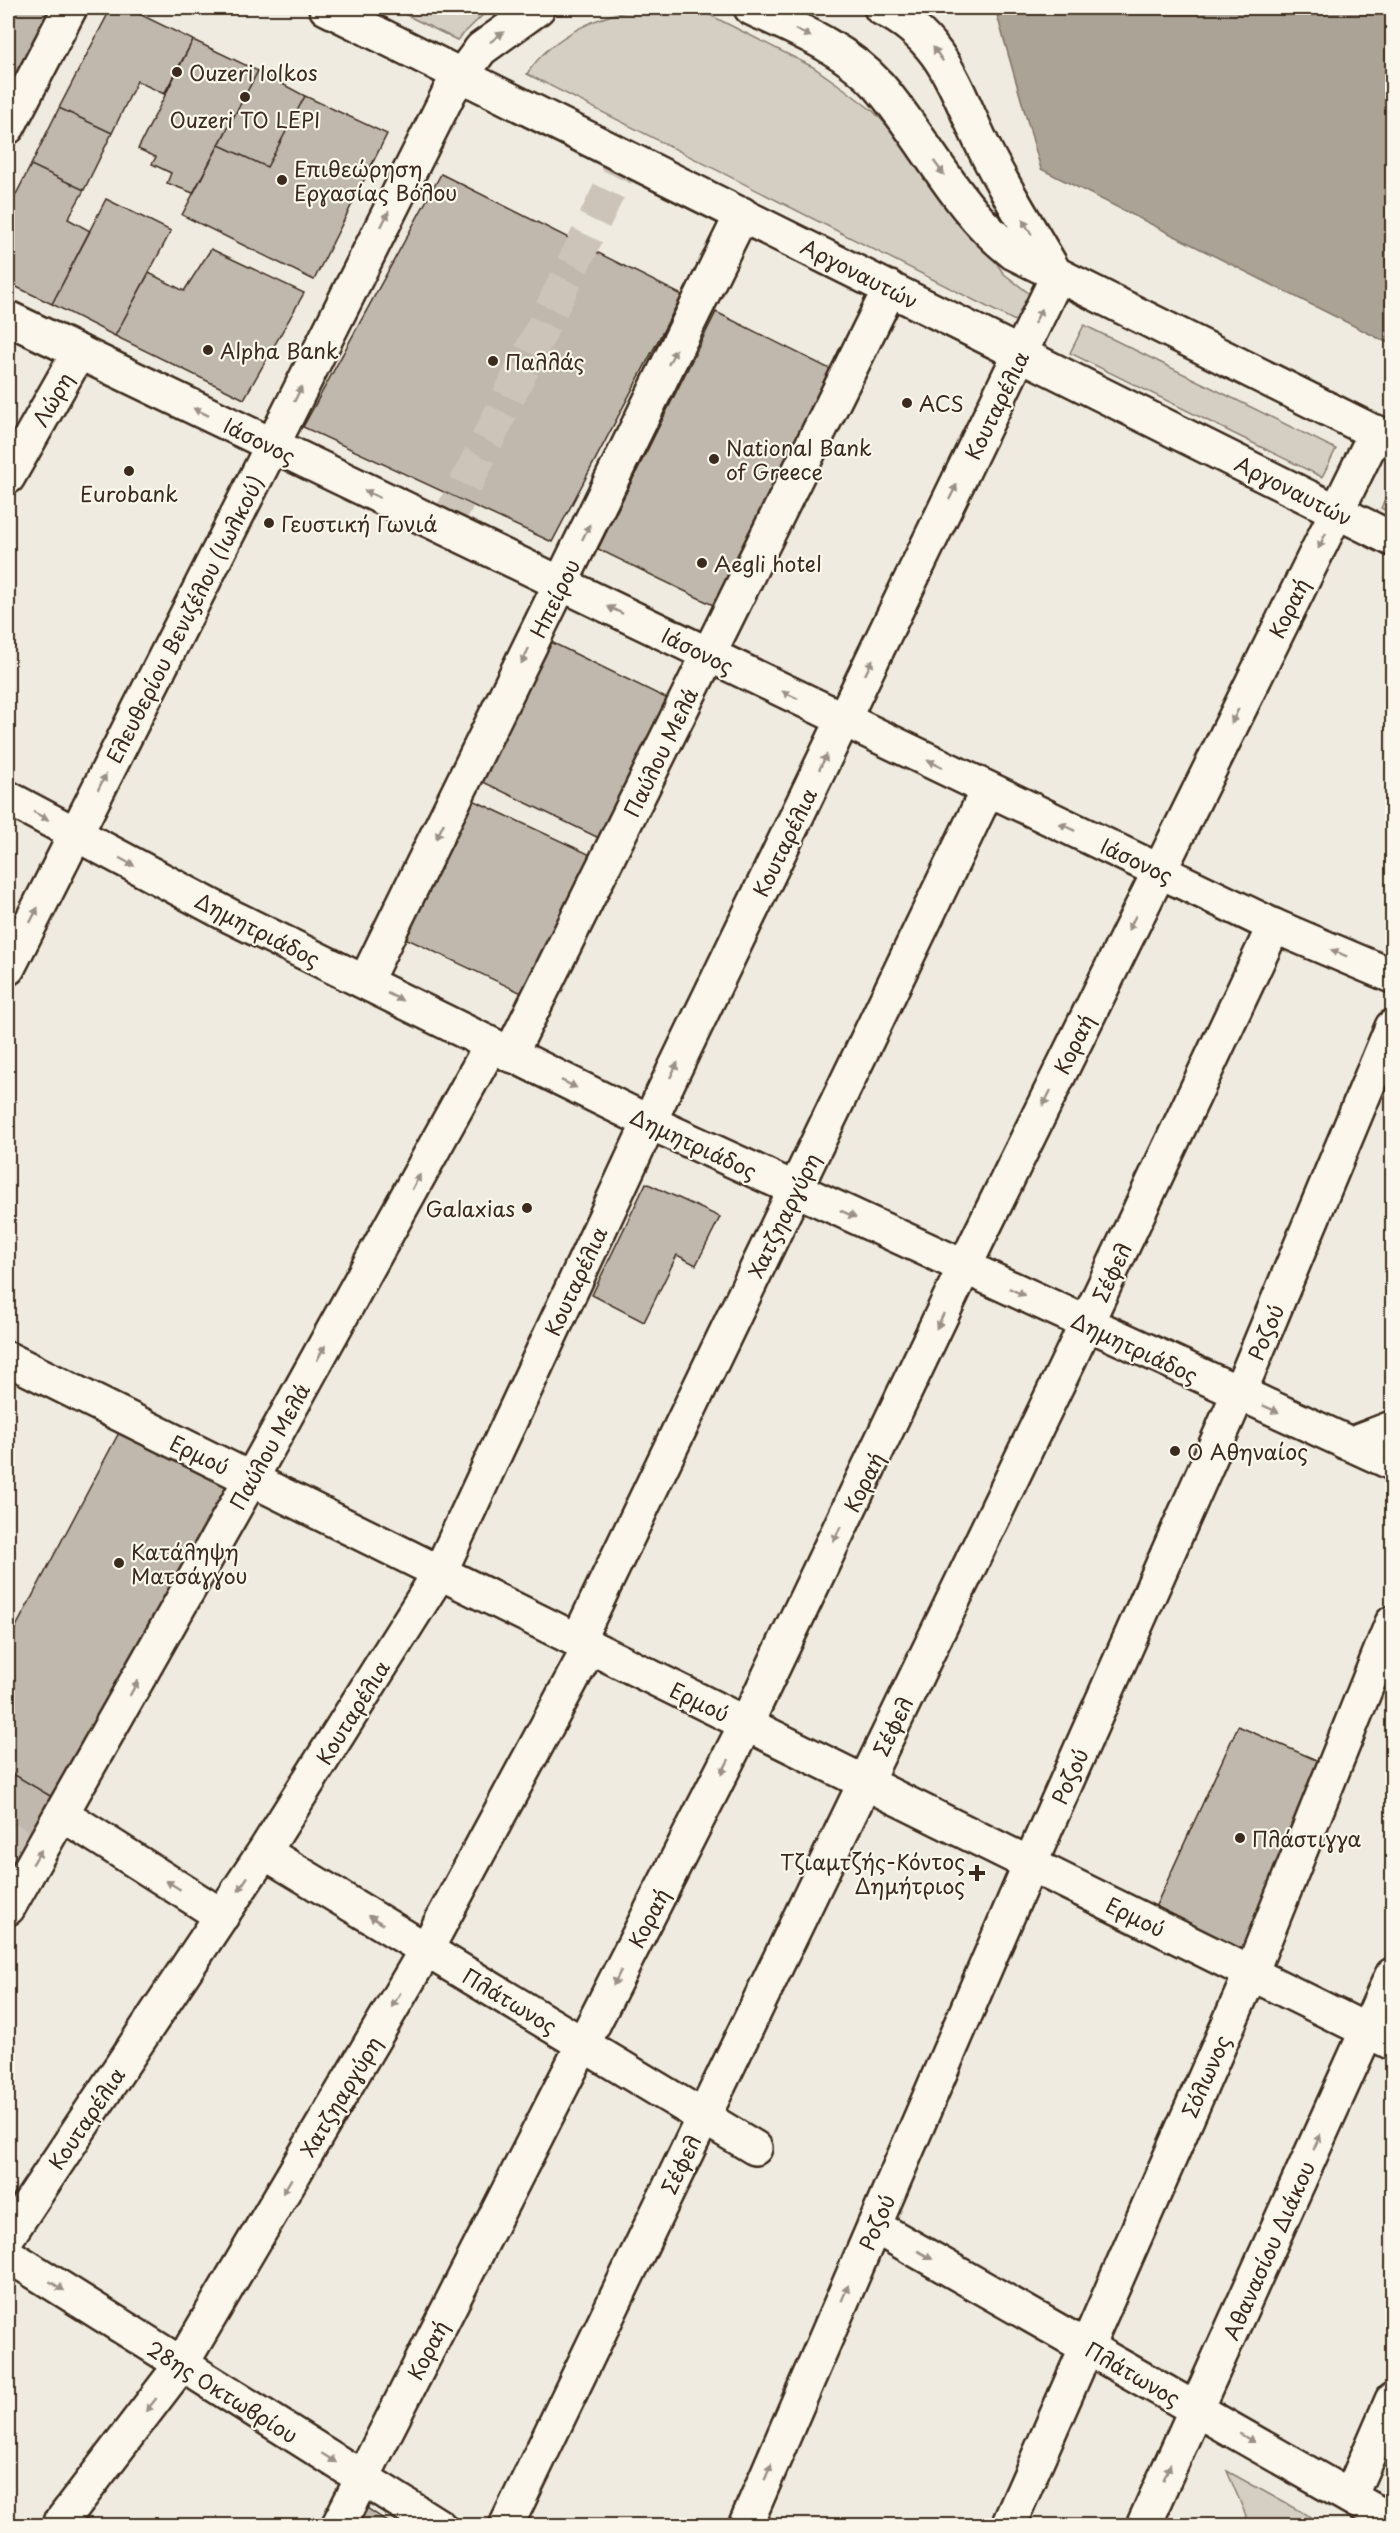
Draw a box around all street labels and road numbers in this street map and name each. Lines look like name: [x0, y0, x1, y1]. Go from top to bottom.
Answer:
street label: Αργοναυτών: [796, 230, 924, 316]
street label: Κουταρέλια: [956, 345, 1036, 465]
street label: Λώρη: [24, 366, 80, 432]
street label: Ιάσονος: [218, 409, 302, 471]
street label: Αργοναυτών: [1230, 447, 1358, 533]
street label: Ελευθερίου Βενιζέλου (Ιωλκού): [97, 469, 271, 769]
street label: Ηπείρου: [521, 553, 587, 643]
street label: Κοραή: [1260, 572, 1316, 644]
street label: Ιάσονος: [656, 619, 740, 681]
street label: Παύλου Μελά: [615, 682, 705, 822]
street label: Κουταρέλια: [744, 782, 824, 902]
street label: Ιάσονος: [1095, 829, 1179, 891]
street label: Δημητριάδος: [190, 884, 326, 974]
street label: Κοραή: [1045, 1008, 1101, 1080]
street label: Δημητριάδος: [625, 1100, 763, 1186]
street label: Χατζηαργύρη: [739, 1147, 827, 1283]
street label: Κουταρέλια: [536, 1221, 614, 1341]
street label: Σέφελ: [1083, 1237, 1139, 1307]
street label: Ροζού: [1239, 1299, 1291, 1365]
street label: Δημητριάδος: [1066, 1304, 1204, 1390]
street label: Παύλου Μελά: [221, 1377, 317, 1515]
street label: Ερμού: [165, 1426, 235, 1482]
street label: Κοραή: [835, 1446, 891, 1518]
street label: Κουταρέλια: [307, 1653, 397, 1770]
street label: Ερμού: [665, 1673, 735, 1729]
street label: Σέφελ: [864, 1691, 920, 1761]
street label: Ροζού: [1043, 1743, 1095, 1809]
street label: Κοραή: [619, 1882, 677, 1954]
street label: Ερμού: [1101, 1888, 1171, 1944]
street label: Πλάτωνος: [456, 1959, 564, 2041]
street label: Χατζηαργύρη: [291, 2030, 389, 2162]
street label: Σόλωνος: [1173, 2030, 1237, 2122]
street label: Κουταρέλια: [40, 2060, 132, 2176]
street label: Σέφελ: [652, 2129, 708, 2199]
street label: Αθανασίου Διάκου: [1214, 2155, 1322, 2345]
street label: Ροζού: [850, 2189, 902, 2255]
street label: Κοραή: [398, 2314, 456, 2386]
street label: 28ης Οκτωβρίου: [141, 2332, 305, 2450]
street label: Πλάτωνος: [1079, 2333, 1187, 2413]

